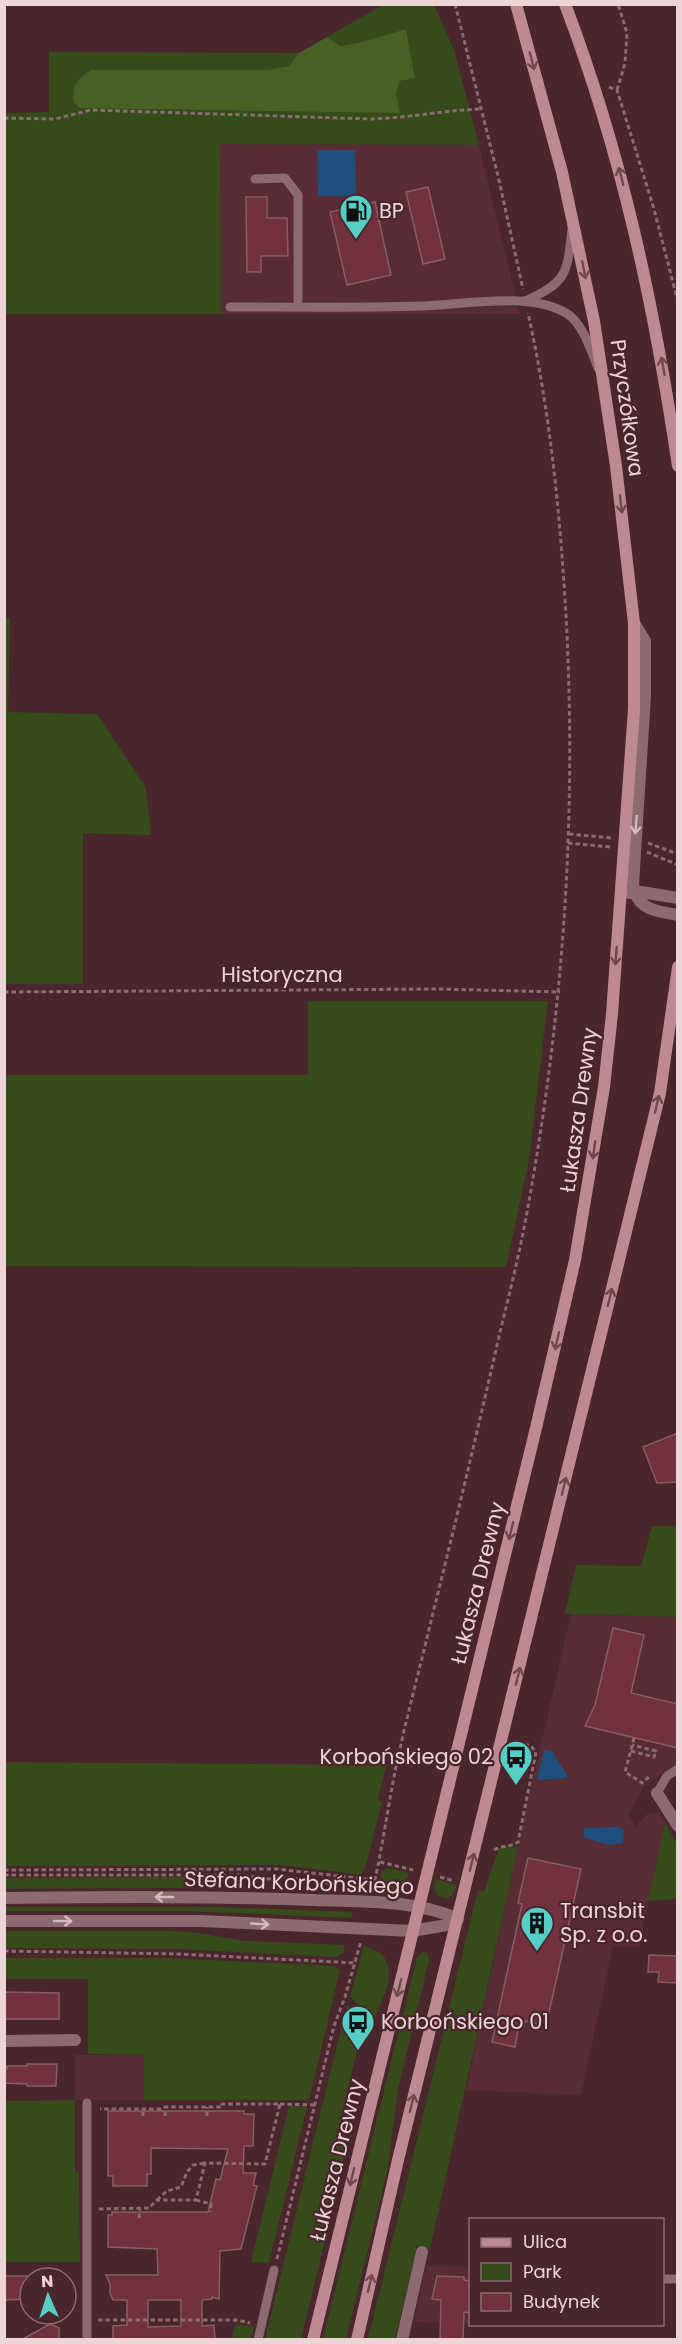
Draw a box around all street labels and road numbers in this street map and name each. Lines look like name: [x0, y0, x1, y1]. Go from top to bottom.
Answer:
street label: Przyczółkowa: [604, 338, 651, 478]
street label: Historyczna: [221, 960, 343, 989]
street label: Łukasza Drewny: [553, 1025, 604, 1194]
street label: Łukasza Drewny: [443, 1499, 512, 1667]
street label: Stefana Korbońskiego: [184, 1864, 414, 1901]
street label: Łukasza Drewny: [302, 2076, 371, 2244]

